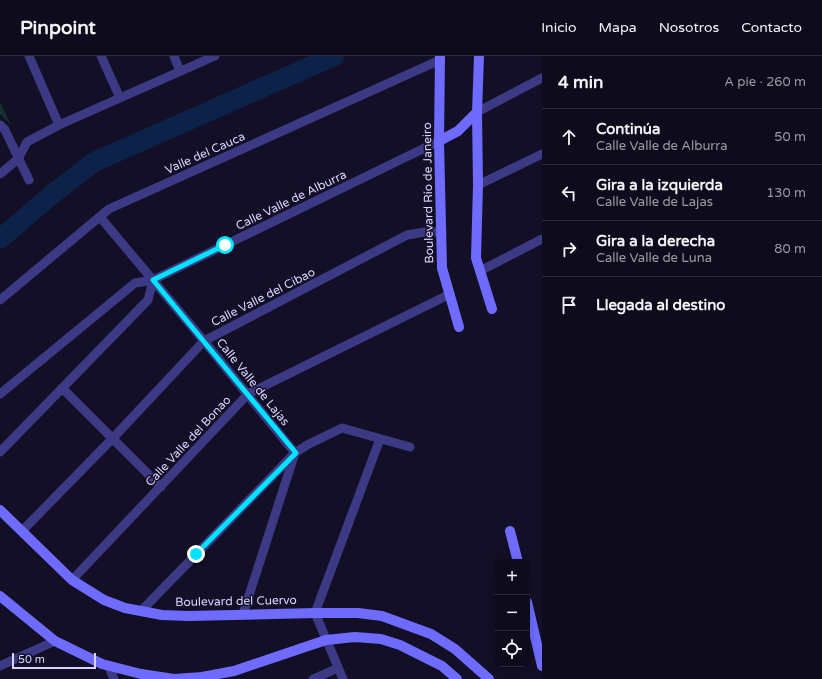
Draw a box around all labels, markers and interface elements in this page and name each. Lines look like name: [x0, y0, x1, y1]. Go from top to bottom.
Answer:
text: Pinpoint: [20, 17, 96, 39]
text: Inicio: [541, 19, 577, 36]
text: Mapa: [599, 19, 637, 36]
text: Nosotros: [659, 19, 719, 36]
text: Contacto: [741, 19, 802, 36]
text: 4 min: [558, 72, 603, 93]
text: A pie · 260 m: [724, 74, 806, 90]
text: Continúa: [596, 120, 660, 138]
street label: Boulevard Río de Janeiro: [420, 122, 436, 264]
icon: ahead: [558, 126, 580, 148]
street label: Valle del Cauca: [163, 129, 247, 177]
text: 50 m: [774, 129, 806, 145]
text: Calle Valle de Alburra: [596, 138, 728, 154]
street label: Calle Valle de Alburra: [233, 167, 349, 233]
text: Gira a la izquierda: [596, 176, 723, 194]
icon: left: [558, 182, 580, 204]
text: 130 m: [766, 185, 806, 201]
text: Calle Valle de Lajas: [596, 194, 713, 210]
text: Gira a la derecha: [596, 232, 715, 250]
route start: [216, 236, 234, 254]
icon: right: [558, 238, 580, 260]
text: 80 m: [774, 241, 806, 257]
text: Calle Valle de Luna: [596, 250, 712, 266]
street label: Calle Valle del Cibao: [209, 265, 317, 329]
icon: arrive: [558, 294, 580, 316]
text: Llegada al destino: [596, 296, 725, 314]
street label: Calle Valle de Lajas: [214, 336, 293, 429]
street label: Calle Valle del Bonao: [142, 393, 234, 489]
route end: [187, 545, 205, 563]
map controls: [494, 559, 530, 667]
button: +: [494, 559, 530, 595]
street label: Boulevard del Cuervo: [175, 593, 297, 609]
button: −: [494, 595, 530, 631]
button: locate: [494, 631, 530, 667]
scale bar: [12, 651, 96, 670]
text: 50 m: [18, 653, 45, 666]

